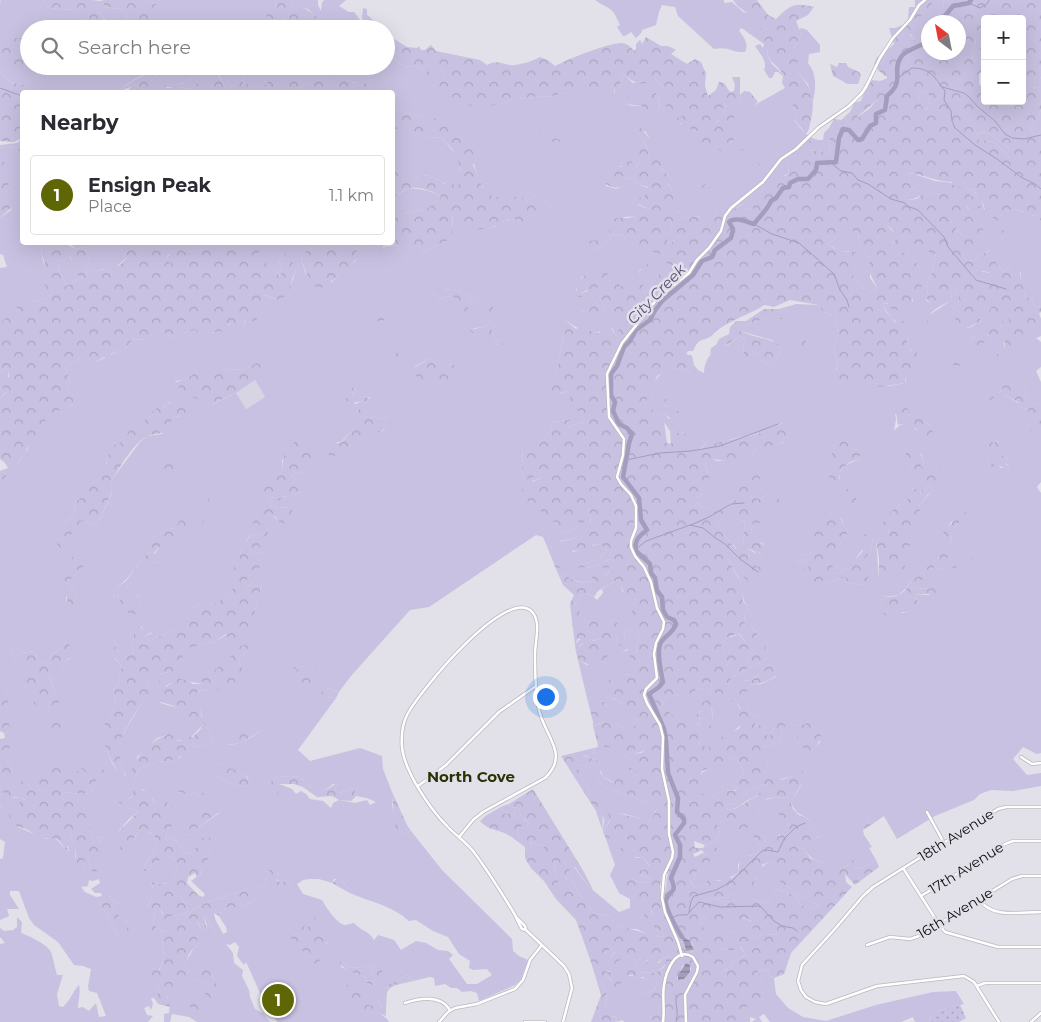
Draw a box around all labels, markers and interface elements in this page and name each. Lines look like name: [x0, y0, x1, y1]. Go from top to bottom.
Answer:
north arrow: [921, 15, 966, 60]
map controls: [981, 15, 1026, 105]
button: +: [981, 15, 1026, 60]
search box: [20, 20, 395, 75]
icon: search: [38, 34, 66, 62]
text: Search here: [78, 36, 191, 59]
button: −: [981, 60, 1026, 105]
text: Nearby: [40, 110, 119, 135]
text: Ensign Peak: [88, 174, 211, 197]
text: 1: [54, 186, 60, 205]
text: 1.1 km: [329, 186, 374, 205]
text: Place: [88, 197, 132, 216]
water label: City Creek: [623, 259, 690, 328]
your location: [533, 684, 559, 710]
district label: North Cove: [427, 767, 515, 786]
street label: 18th Avenue: [915, 805, 997, 865]
street label: 17th Avenue: [925, 838, 1007, 898]
street label: 16th Avenue: [914, 883, 996, 943]
pin: 1: [262, 981, 294, 1019]

